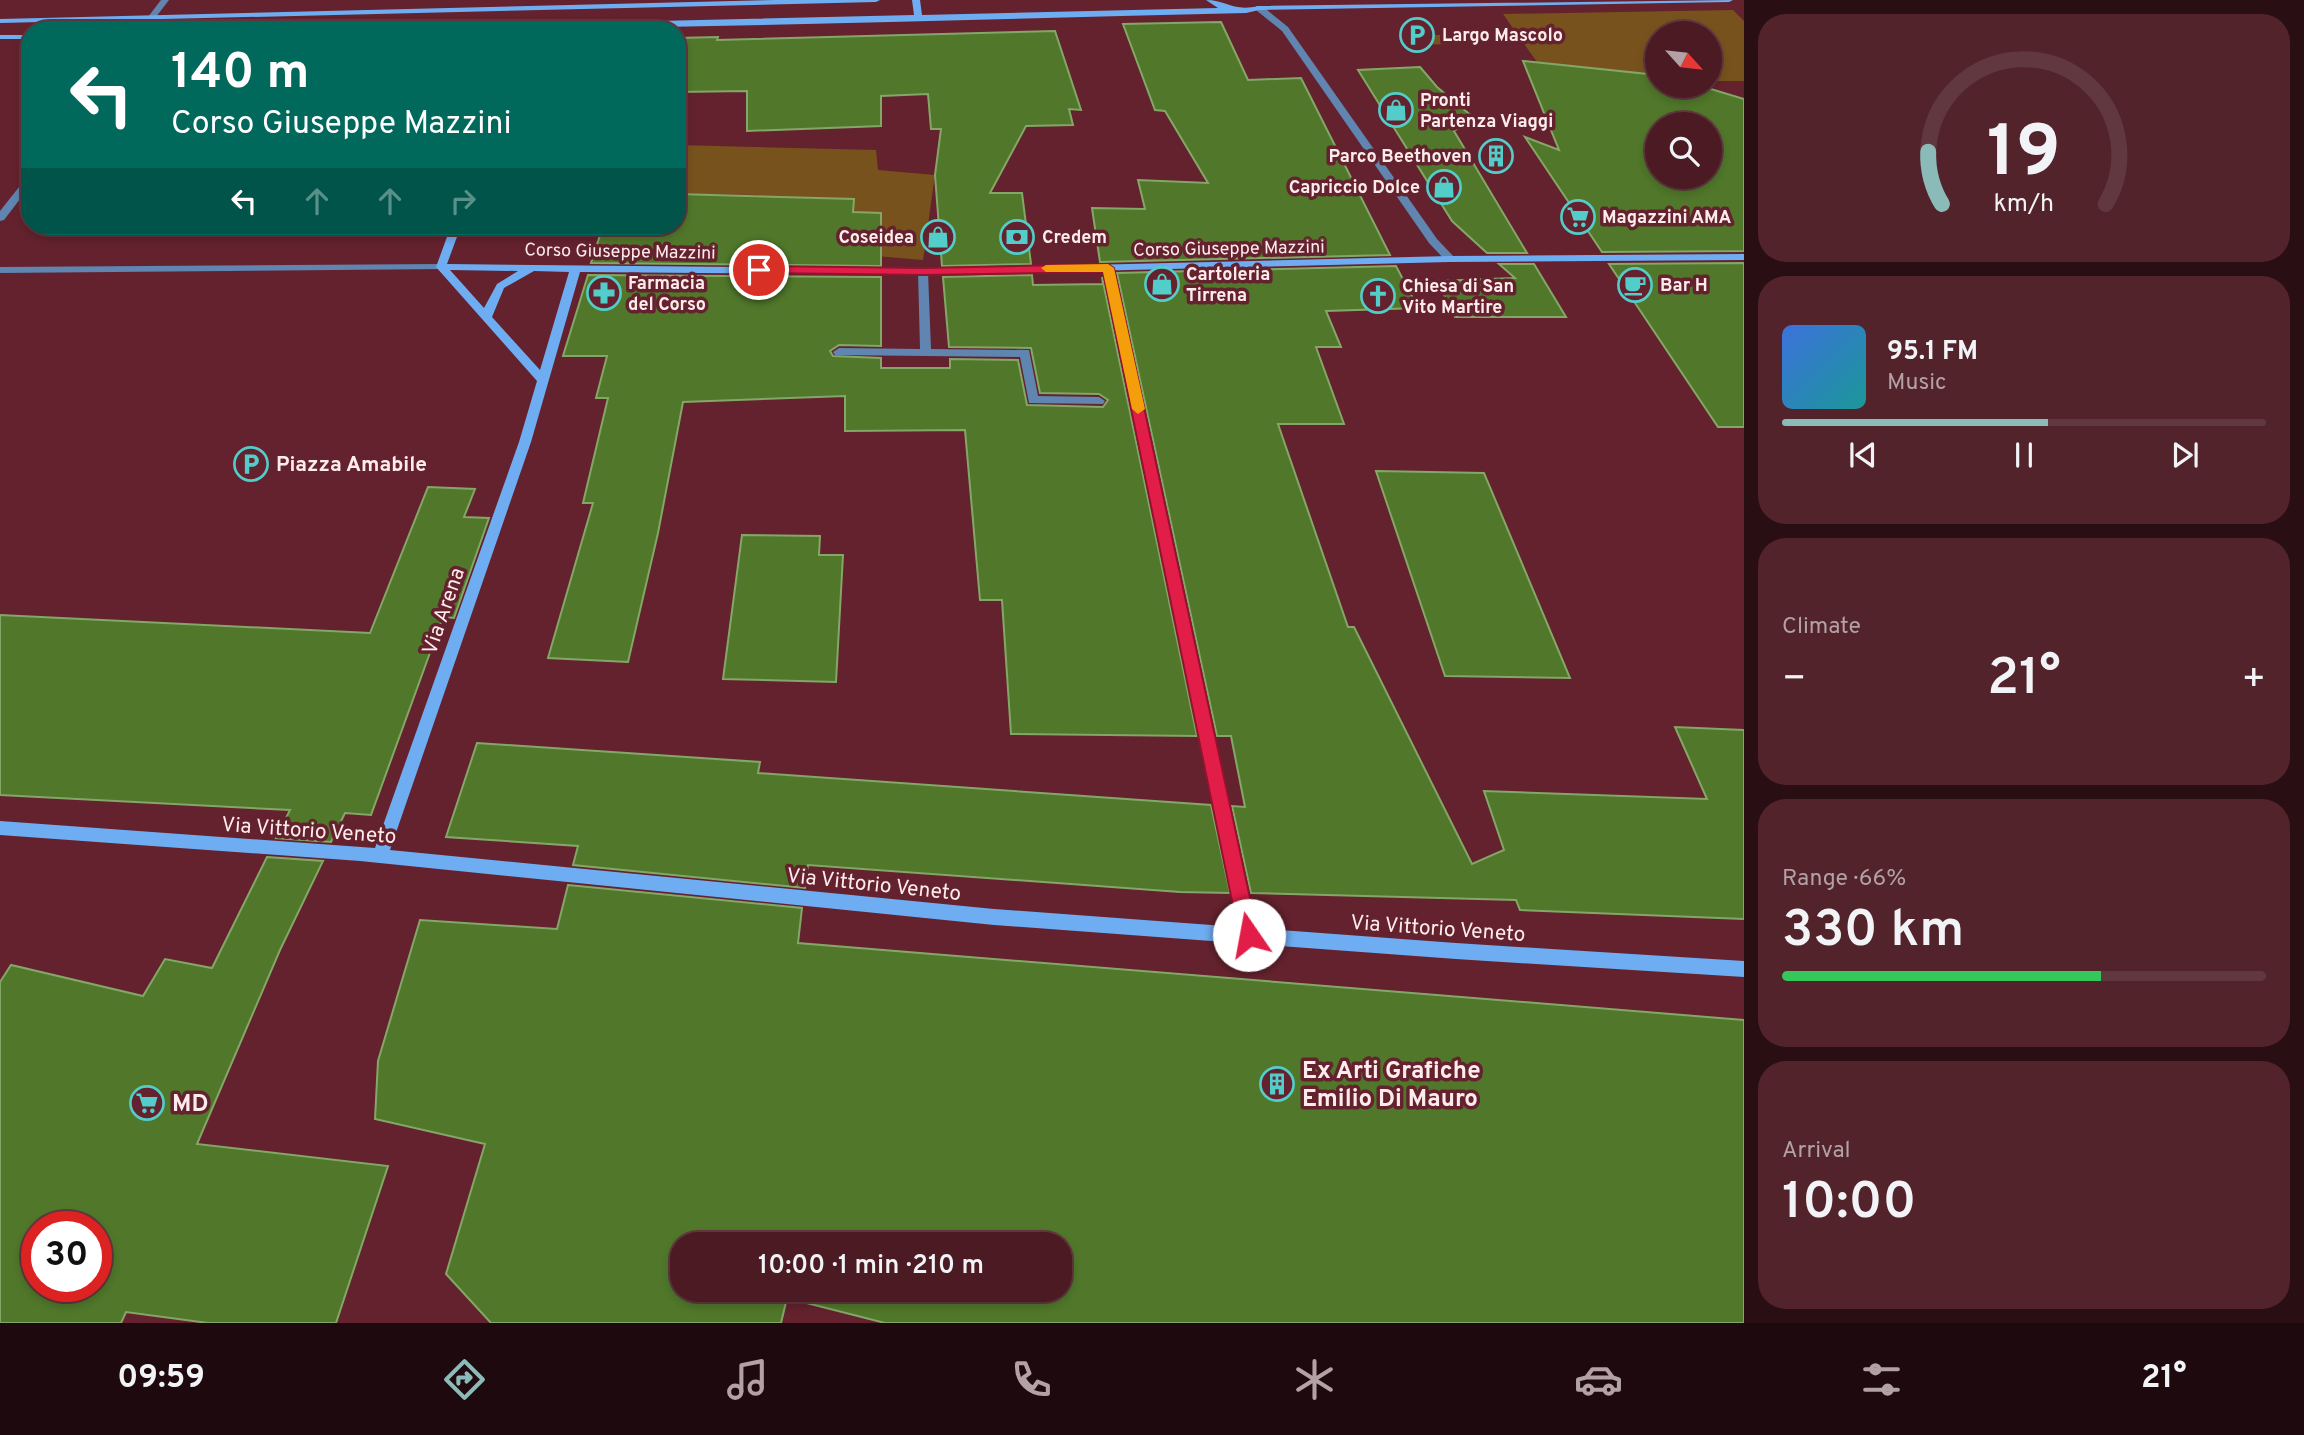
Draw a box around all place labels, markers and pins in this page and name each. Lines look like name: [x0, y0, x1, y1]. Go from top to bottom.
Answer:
parking icon: Largo Mascolo: [1398, 16, 1436, 54]
place label: Largo Mascolo: [1442, 25, 1563, 48]
place label: Pronti Partenza Viaggi: [1420, 90, 1553, 134]
shop icon: Pronti Partenza Viaggi: [1377, 91, 1415, 129]
building icon: Parco Beethoven: [1477, 137, 1515, 175]
place label: Parco Beethoven: [1329, 146, 1472, 169]
shop icon: Capriccio Dolce: [1425, 168, 1463, 206]
place label: Capriccio Dolce: [1289, 177, 1420, 200]
supermarket icon: Magazzini AMA: [1559, 198, 1597, 236]
place label: Magazzini AMA: [1602, 207, 1731, 230]
shop icon: Coseidea: [919, 218, 957, 256]
bank icon: Credem: [998, 218, 1036, 256]
place label: Coseidea: [838, 227, 914, 250]
place label: Credem: [1042, 227, 1107, 250]
pin: [729, 240, 789, 300]
place label: Cartoleria Tirrena: [1186, 264, 1270, 308]
shop icon: Cartoleria Tirrena: [1143, 265, 1181, 303]
cafe icon: Bar H: [1616, 266, 1654, 304]
place label: Farmacia del Corso: [628, 273, 706, 317]
pharmacy icon: Farmacia del Corso: [585, 274, 623, 312]
place label: Bar H: [1660, 275, 1708, 298]
place label: Chiesa di San Vito Martire: [1402, 276, 1514, 320]
church icon: Chiesa di San Vito Martire: [1359, 277, 1397, 315]
parking icon: Piazza Amabile: [232, 445, 270, 483]
place label: Piazza Amabile: [276, 452, 427, 479]
place label: Ex Arti Grafiche Emilio Di Mauro: [1302, 1057, 1481, 1115]
building icon: Ex Arti Grafiche Emilio Di Mauro: [1258, 1065, 1296, 1103]
supermarket icon: MD: [128, 1084, 166, 1122]
place label: MD: [172, 1090, 208, 1120]

